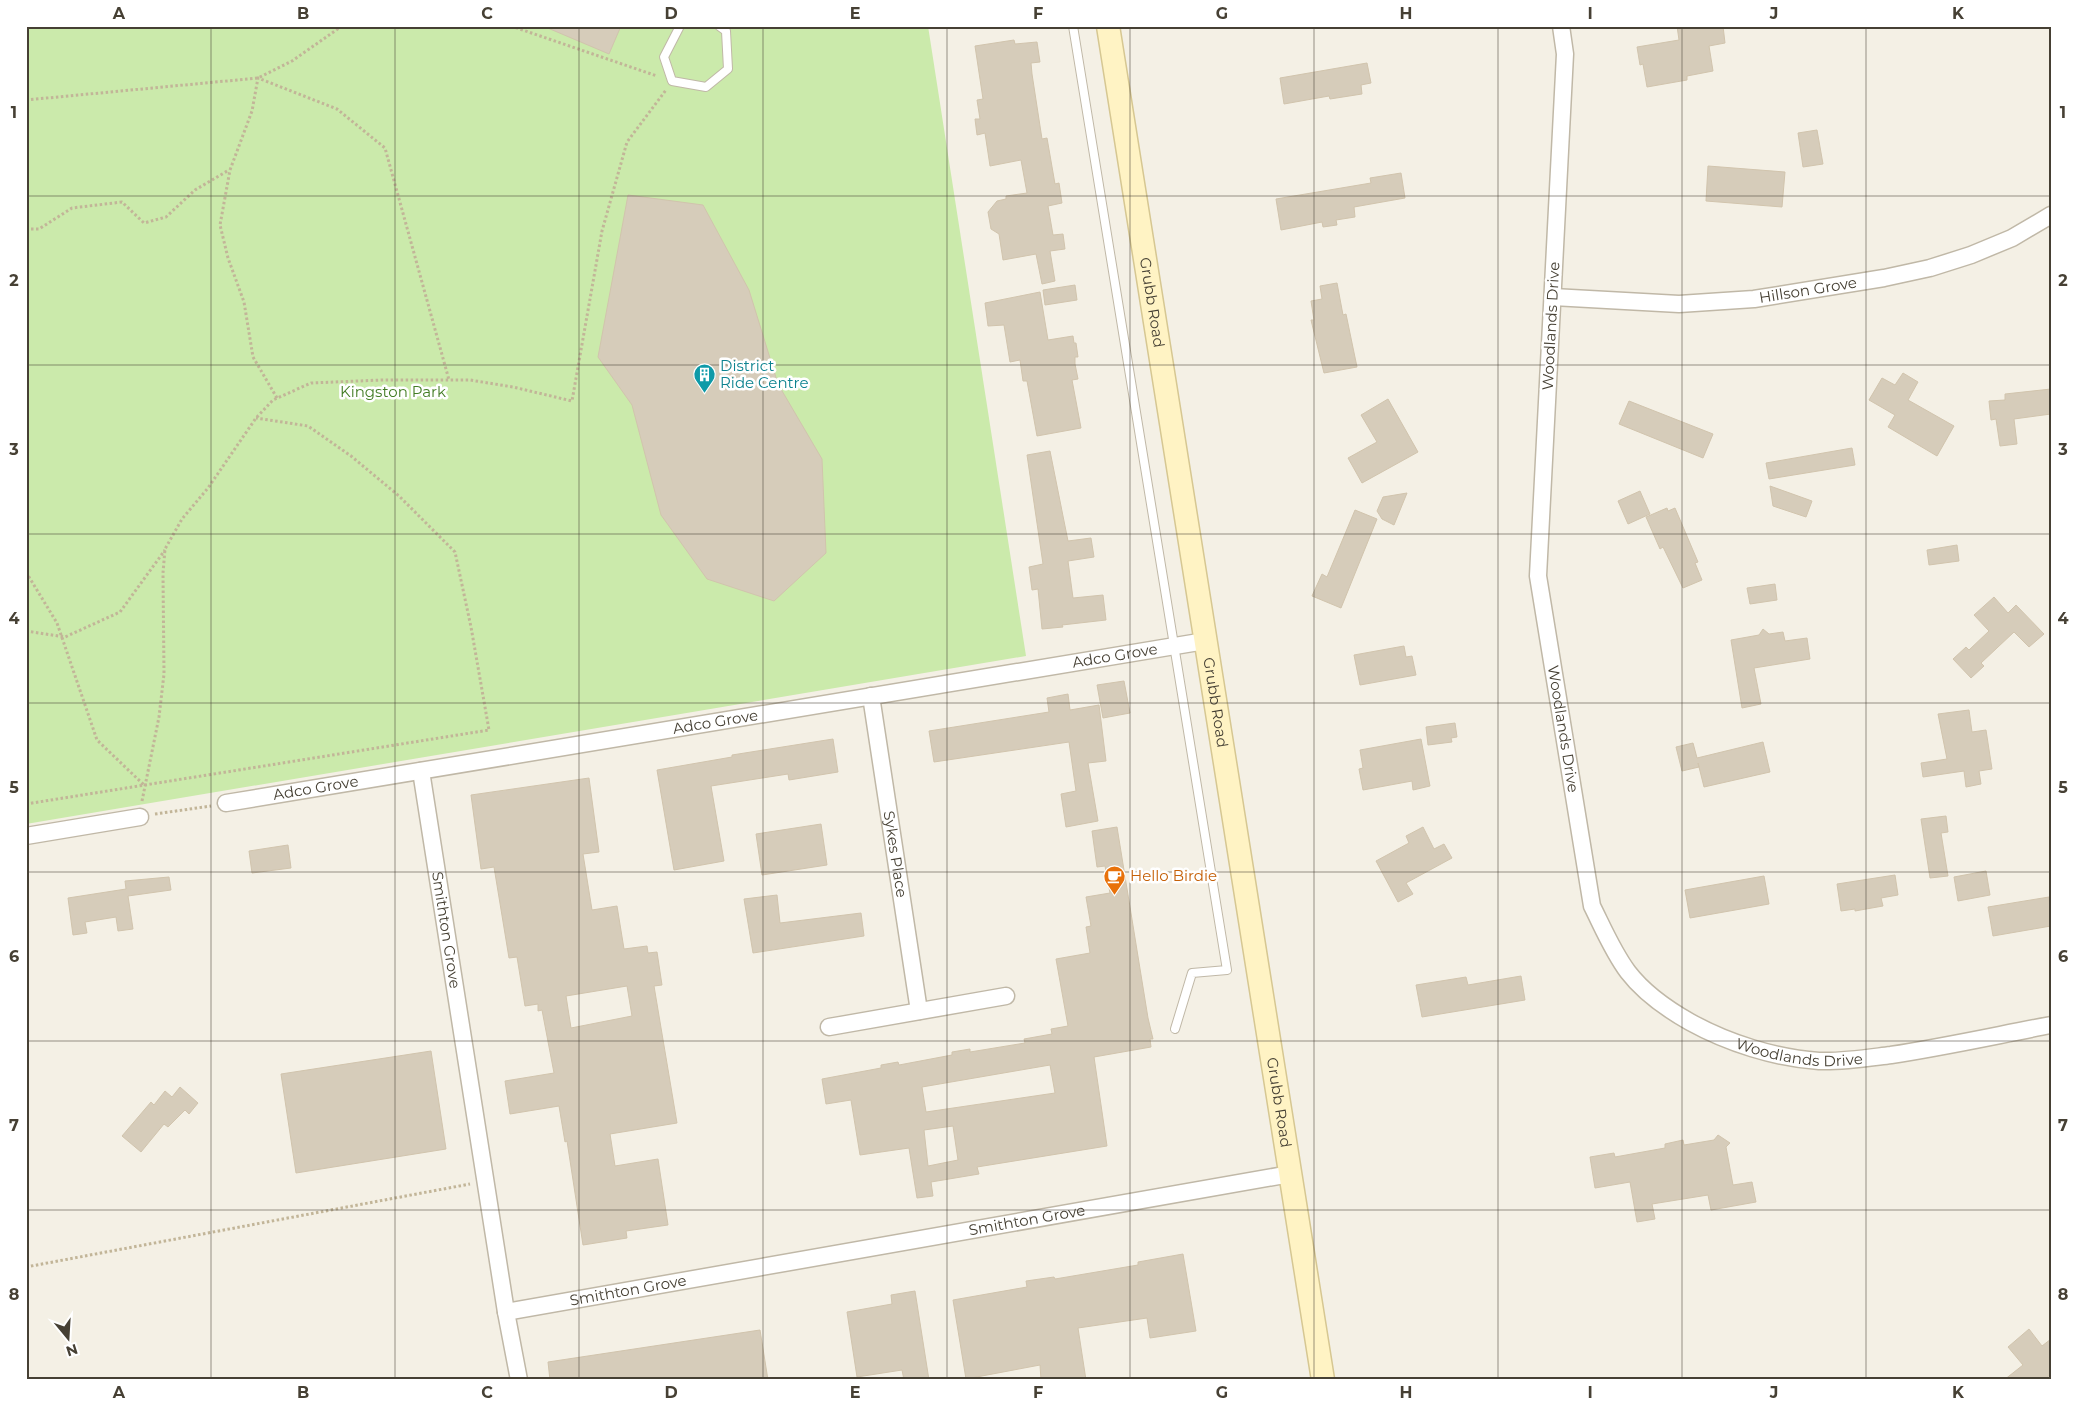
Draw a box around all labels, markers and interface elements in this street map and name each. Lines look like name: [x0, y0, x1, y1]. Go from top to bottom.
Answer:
text: A: [112, 4, 126, 23]
text: B: [297, 4, 309, 23]
text: C: [481, 4, 493, 23]
text: D: [664, 4, 678, 23]
text: E: [850, 4, 860, 23]
text: F: [1033, 4, 1043, 23]
text: G: [1216, 4, 1228, 23]
text: H: [1400, 4, 1412, 23]
text: I: [1587, 4, 1593, 23]
text: J: [1769, 4, 1778, 23]
text: K: [1952, 4, 1965, 23]
text: 1: [11, 103, 17, 122]
text: 1: [2060, 103, 2066, 122]
street label: Grubb Road: [1136, 256, 1169, 349]
street label: Woodlands Drive: [1538, 261, 1563, 391]
text: 2: [9, 271, 19, 290]
text: 2: [2058, 271, 2068, 290]
street label: Hillson Grove: [1758, 273, 1858, 307]
place label: District Ride Centre: [720, 356, 809, 392]
building icon: District Ride Centre: [692, 363, 716, 394]
park label: Kingston Park: [340, 382, 446, 401]
text: 3: [8, 440, 19, 459]
text: 3: [2057, 440, 2068, 459]
text: 4: [8, 609, 20, 628]
text: 4: [2057, 609, 2069, 628]
street label: Adco Grove: [1071, 639, 1159, 672]
street label: Grubb Road: [1199, 656, 1232, 749]
street label: Woodlands Drive: [1544, 664, 1583, 794]
street label: Adco Grove: [671, 705, 759, 738]
street label: Adco Grove: [272, 771, 360, 804]
text: 5: [9, 778, 19, 797]
text: 5: [2058, 778, 2068, 797]
street label: Sykes Place: [880, 809, 912, 899]
cafe icon: Hello Birdie: [1102, 864, 1126, 895]
place label: Hello Birdie: [1130, 866, 1217, 885]
street label: Smithton Grove: [428, 870, 465, 990]
text: 6: [9, 947, 19, 966]
text: 6: [2058, 947, 2068, 966]
street label: Woodlands Drive: [1733, 1034, 1864, 1070]
street label: Grubb Road: [1263, 1056, 1296, 1149]
text: 7: [9, 1116, 19, 1135]
text: 7: [2058, 1116, 2068, 1135]
street label: Smithton Grove: [967, 1200, 1087, 1239]
street label: Smithton Grove: [568, 1270, 688, 1310]
text: 8: [9, 1285, 19, 1304]
text: 8: [2058, 1285, 2068, 1304]
north arrow: [42, 1314, 92, 1364]
text: N: [64, 1340, 80, 1361]
text: A: [112, 1383, 126, 1402]
text: B: [297, 1383, 309, 1402]
text: C: [481, 1383, 493, 1402]
text: D: [664, 1383, 678, 1402]
text: E: [850, 1383, 860, 1402]
text: F: [1033, 1383, 1043, 1402]
text: G: [1216, 1383, 1228, 1402]
text: H: [1400, 1383, 1412, 1402]
text: I: [1587, 1383, 1593, 1402]
text: J: [1769, 1383, 1778, 1402]
text: K: [1952, 1383, 1965, 1402]

